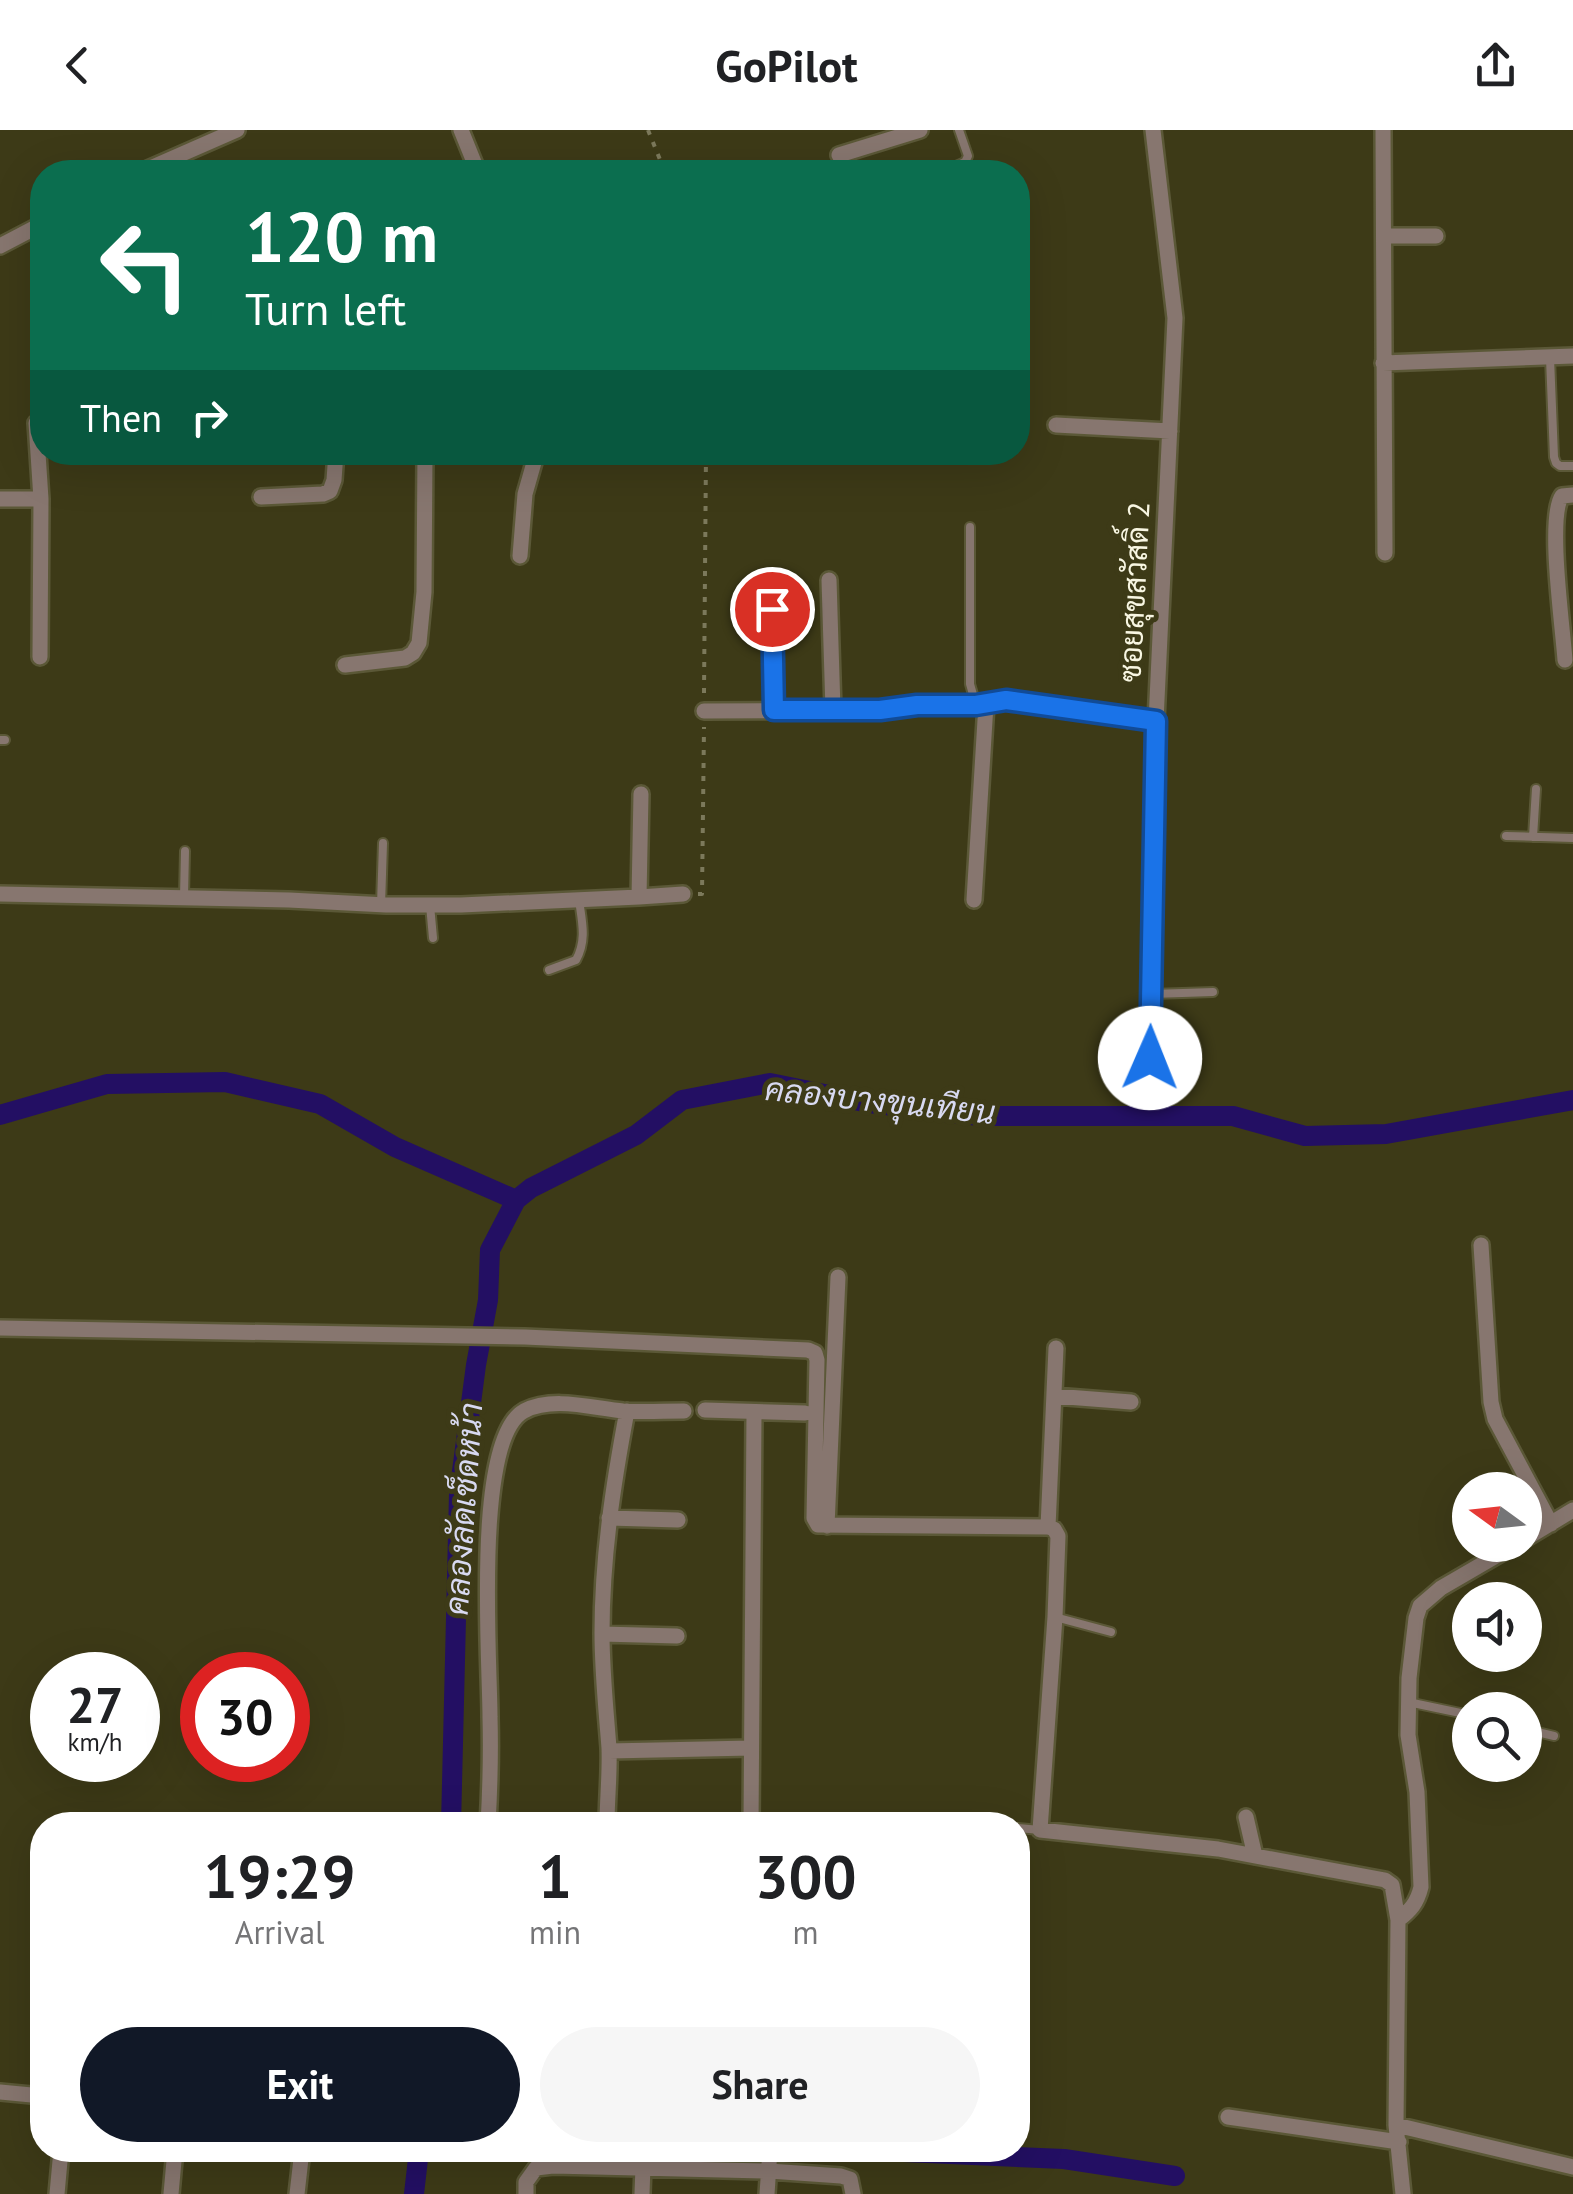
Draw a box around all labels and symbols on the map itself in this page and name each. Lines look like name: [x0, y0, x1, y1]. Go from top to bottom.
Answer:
street label: ซอยสุขสวัสดิ์ 2: [1104, 500, 1161, 683]
pin: [730, 567, 815, 652]
position arrow: [1098, 1006, 1202, 1110]
water label: คลองบางขุนเทียน: [763, 1067, 997, 1135]
water label: คลองลัดเช็ดหน้า: [434, 1401, 491, 1617]
north arrow: [1452, 1472, 1542, 1562]
speed limit sign: 30: [180, 1652, 310, 1782]

